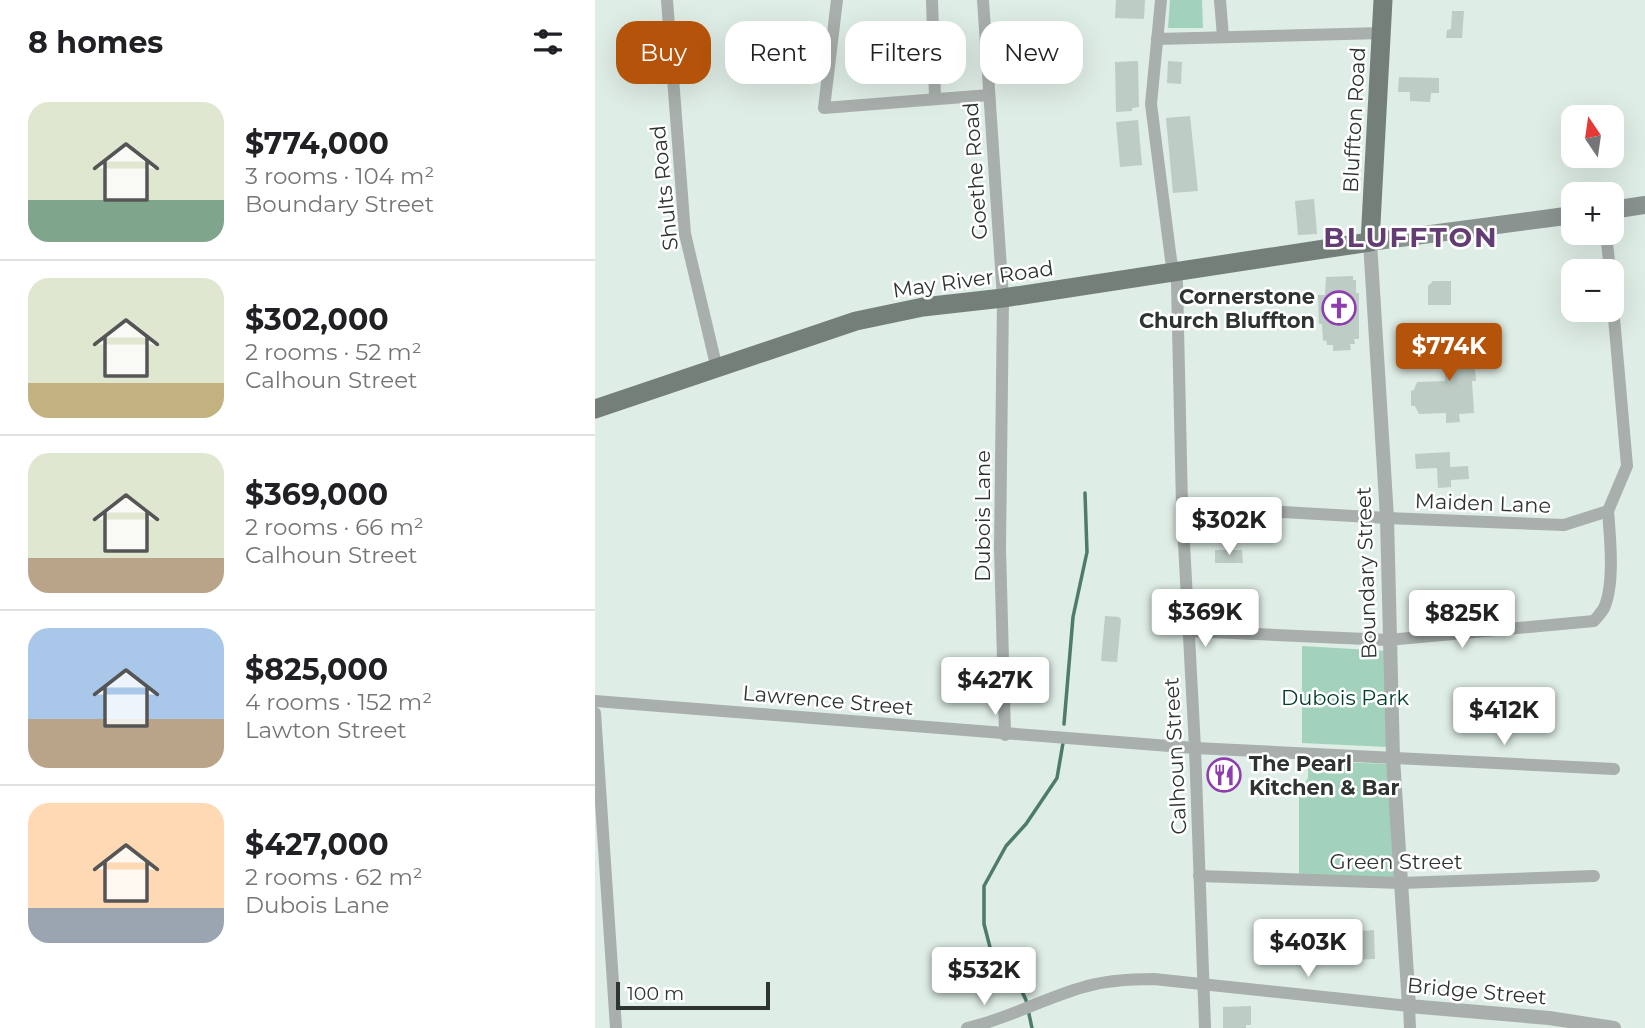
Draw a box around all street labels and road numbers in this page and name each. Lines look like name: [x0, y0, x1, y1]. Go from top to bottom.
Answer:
street label: Bluffton Road: [1338, 47, 1370, 193]
street label: Goethe Road: [958, 101, 992, 241]
street label: Shults Road: [645, 124, 683, 252]
street label: May River Road: [891, 255, 1055, 303]
street label: Dubois Lane: [970, 450, 995, 582]
street label: Boundary Street: [1350, 486, 1382, 660]
street label: Maiden Lane: [1414, 488, 1552, 518]
street label: Calhoun Street: [1158, 677, 1192, 835]
street label: Lawrence Street: [742, 680, 914, 720]
street label: Green Street: [1330, 849, 1462, 874]
street label: Bridge Street: [1406, 972, 1548, 1010]

